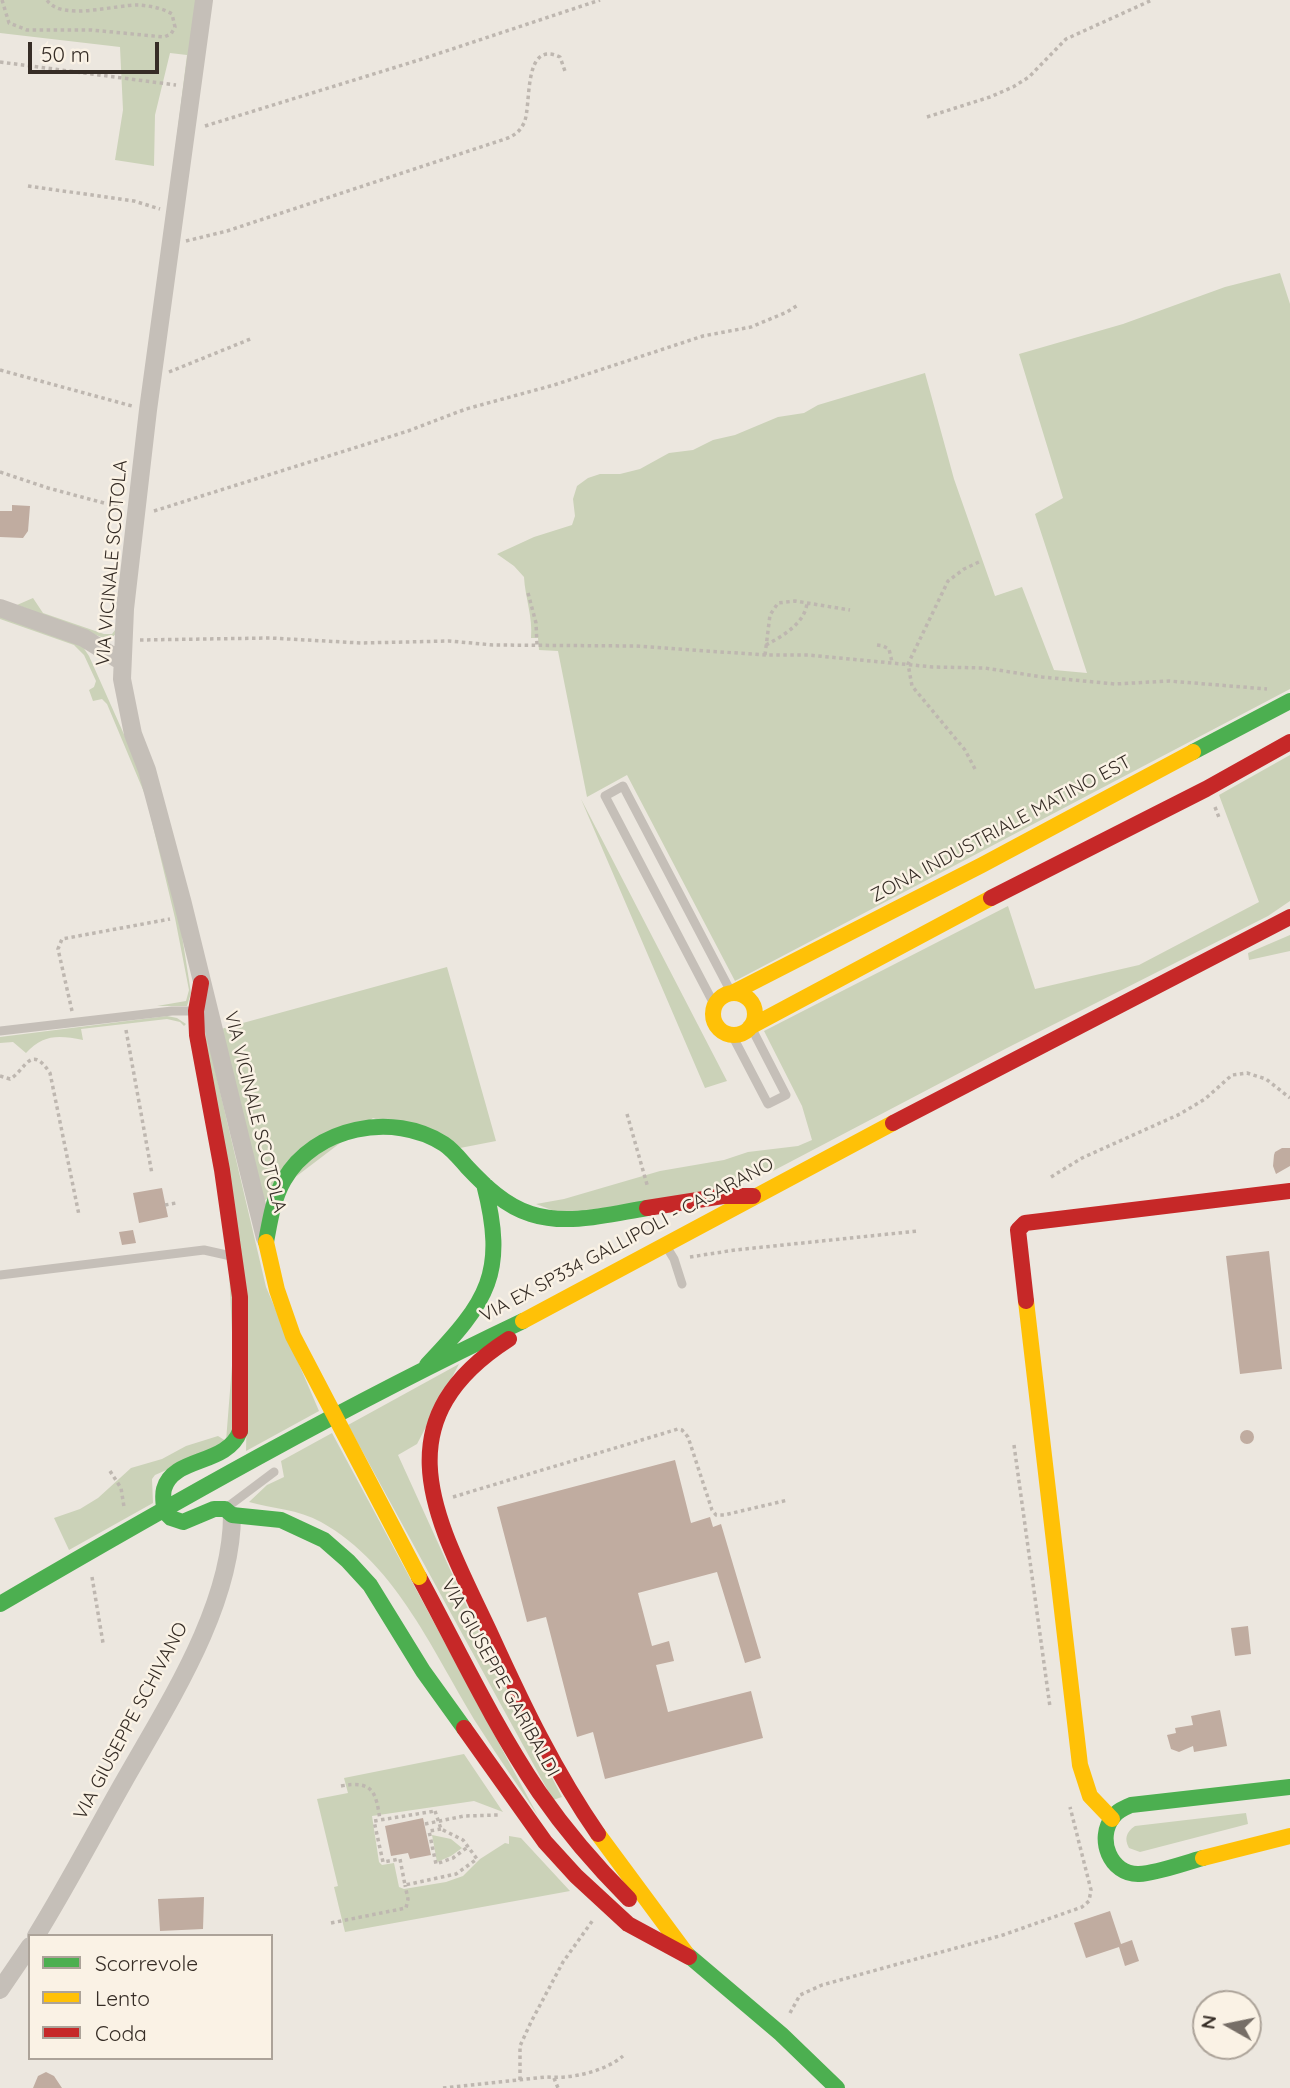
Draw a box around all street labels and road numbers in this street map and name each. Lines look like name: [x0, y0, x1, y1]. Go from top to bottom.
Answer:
street label: VIA VICINALE SCOTOLA: [92, 459, 132, 667]
street label: ZONA INDUSTRIALE MATINO EST: [867, 751, 1135, 907]
street label: VIA VICINALE SCOTOLA: [219, 1009, 291, 1215]
street label: VIA EX SP334 GALLIPOLI - CASARANO: [476, 1153, 778, 1327]
street label: VIA GIUSEPPE GARIBALDI: [436, 1575, 564, 1781]
street label: VIA GIUSEPPE SCHIVANO: [69, 1618, 193, 1824]

